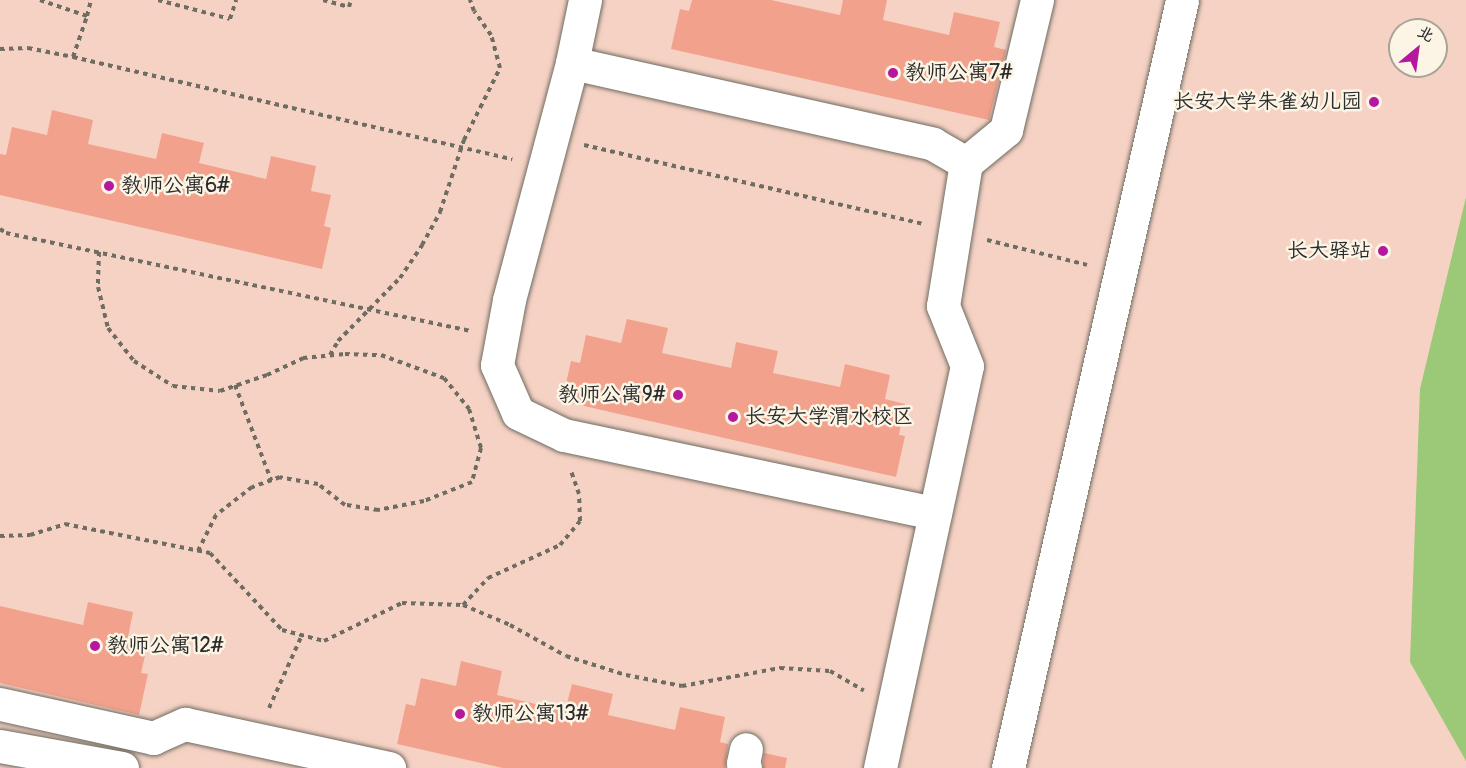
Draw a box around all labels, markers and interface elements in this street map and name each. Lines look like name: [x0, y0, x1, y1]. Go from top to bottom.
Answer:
north arrow: [1388, 18, 1448, 78]
text: 北: [1414, 21, 1438, 47]
place label: 教师公寓7#: [905, 60, 1013, 86]
marker: 教师公寓7#: [886, 66, 900, 80]
place label: 长安大学朱雀幼儿园: [1173, 89, 1362, 115]
marker: 长安大学朱雀幼儿园: [1367, 95, 1381, 109]
place label: 教师公寓6#: [121, 173, 230, 199]
marker: 教师公寓6#: [102, 179, 116, 193]
place label: 长大驿站: [1287, 238, 1371, 264]
marker: 长大驿站: [1376, 244, 1390, 258]
place label: 教师公寓9#: [558, 382, 666, 408]
marker: 教师公寓9#: [671, 388, 685, 402]
place label: 长安大学渭水校区: [745, 404, 913, 430]
marker: 长安大学渭水校区: [726, 410, 740, 424]
place label: 教师公寓12#: [107, 633, 224, 659]
marker: 教师公寓12#: [88, 639, 102, 653]
place label: 教师公寓13#: [472, 701, 589, 727]
marker: 教师公寓13#: [453, 707, 467, 721]

